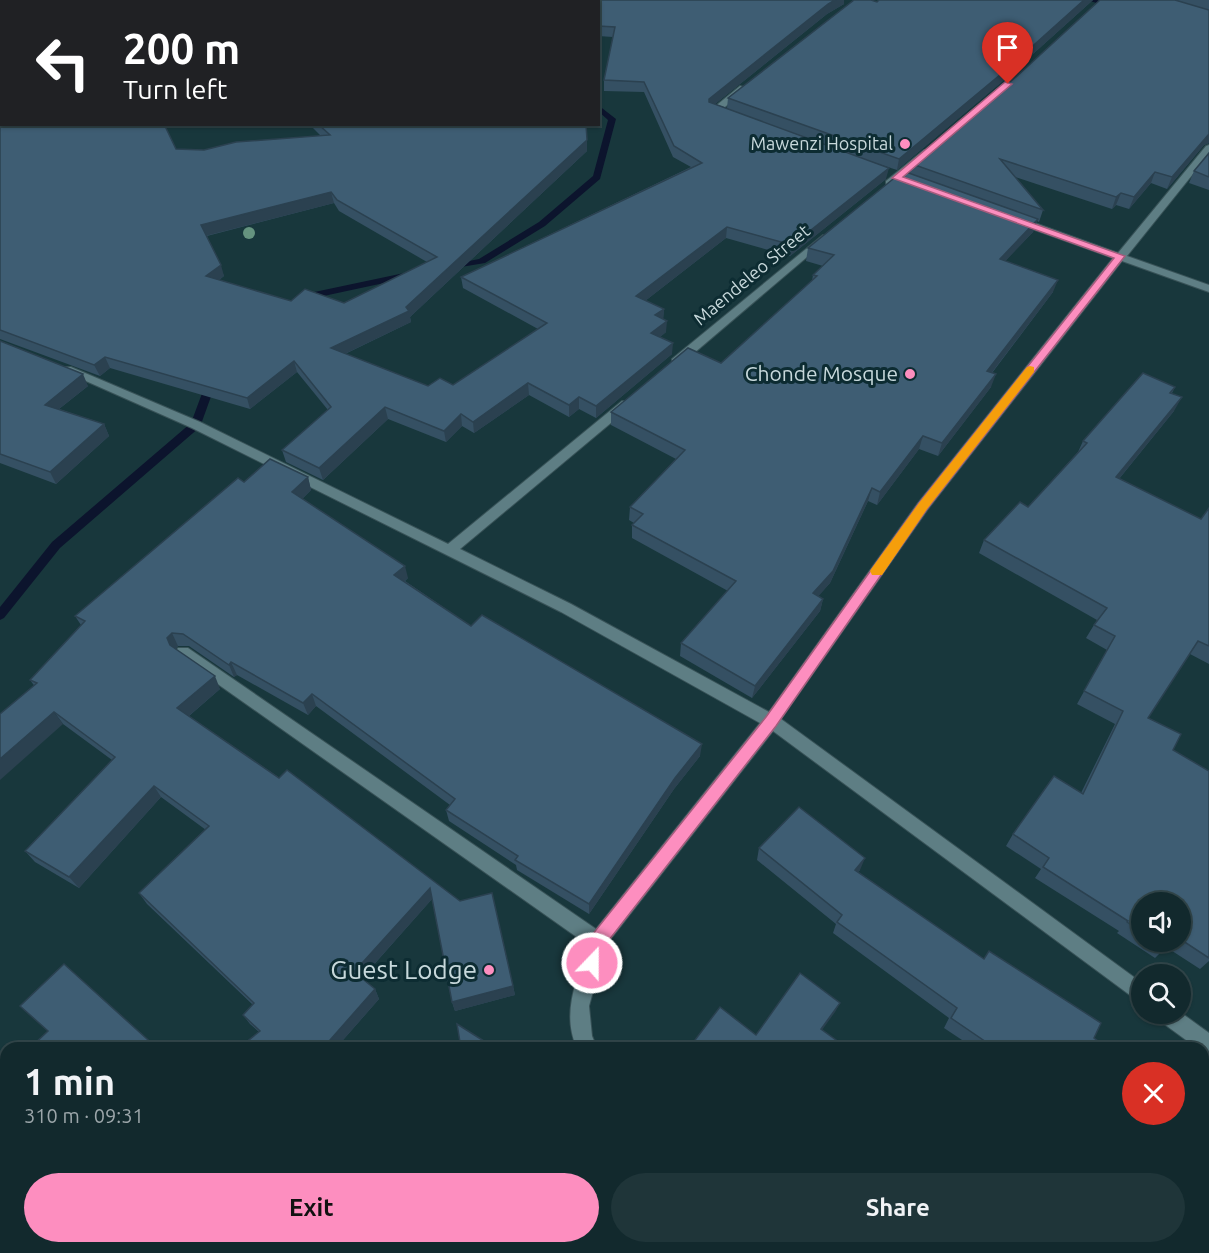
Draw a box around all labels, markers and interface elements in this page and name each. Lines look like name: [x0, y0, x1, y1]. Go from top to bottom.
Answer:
pin: [982, 22, 1033, 84]
icon: left: [24, 24, 102, 102]
text: 200 m: [123, 25, 240, 72]
icon: arrive: [991, 31, 1024, 64]
text: Turn left: [123, 74, 227, 104]
place label: Mawenzi Hospital: [750, 133, 893, 153]
marker: Mawenzi Hospital: [898, 137, 912, 151]
street label: Maendeleo Street: [689, 220, 813, 329]
place label: Chonde Mosque: [745, 361, 898, 385]
marker: Chonde Mosque: [903, 367, 917, 381]
map controls: [1131, 892, 1191, 1024]
button: sound: [1131, 892, 1191, 952]
position arrow: [560, 931, 624, 995]
place label: Guest Lodge: [330, 955, 477, 984]
marker: Guest Lodge: [482, 963, 496, 977]
button: search: [1131, 964, 1191, 1024]
text: 1 min: [24, 1061, 115, 1102]
button: close: [1122, 1062, 1185, 1125]
text: 310 m · 09:31: [24, 1104, 144, 1127]
button: Exit: [24, 1173, 599, 1242]
button: Share: [611, 1173, 1185, 1242]

